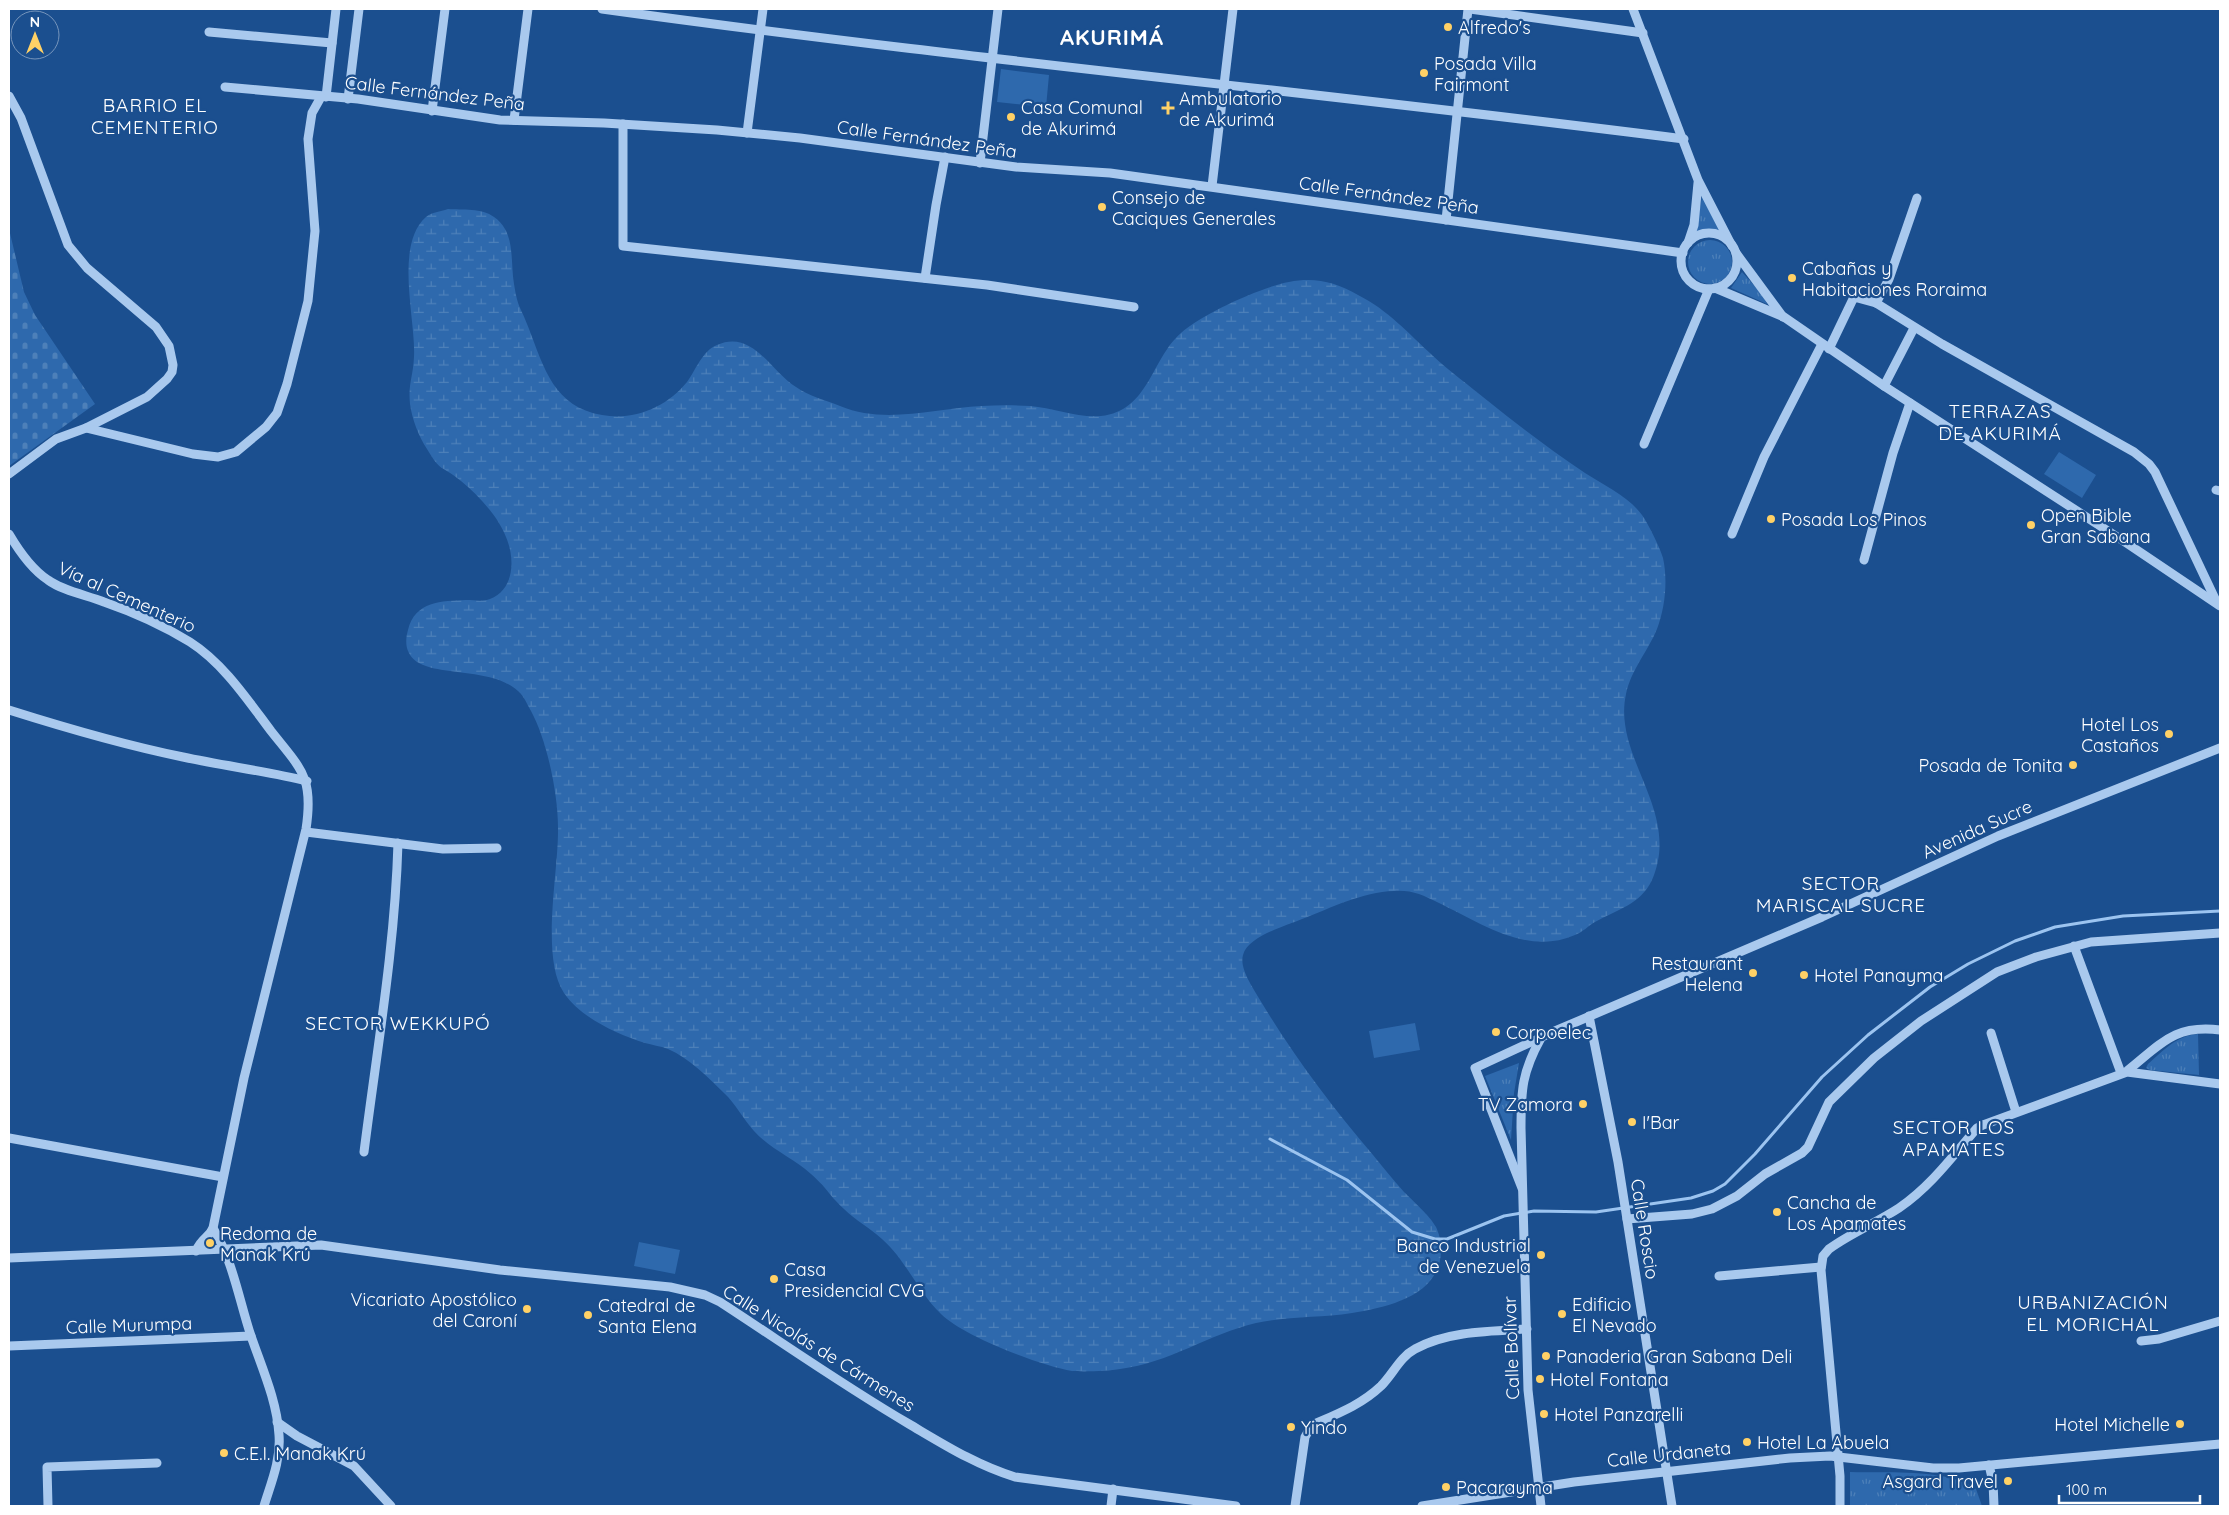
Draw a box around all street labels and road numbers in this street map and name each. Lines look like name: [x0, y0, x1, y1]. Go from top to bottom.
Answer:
street label: Calle Fernández Peña: [344, 71, 526, 115]
street label: Calle Fernández Peña: [836, 115, 1018, 163]
street label: Calle Fernández Peña: [1298, 171, 1480, 219]
street label: Vía al Cementerio: [55, 556, 199, 638]
street label: Avenida Sucre: [1918, 794, 2036, 864]
street label: Calle Roscio: [1626, 1177, 1664, 1281]
street label: Calle Nicolás de Cármenes: [719, 1279, 919, 1417]
street label: Calle Bolívar: [1498, 1296, 1524, 1400]
street label: Calle Murumpa: [65, 1311, 193, 1339]
street label: Calle Urdaneta: [1606, 1436, 1732, 1472]

